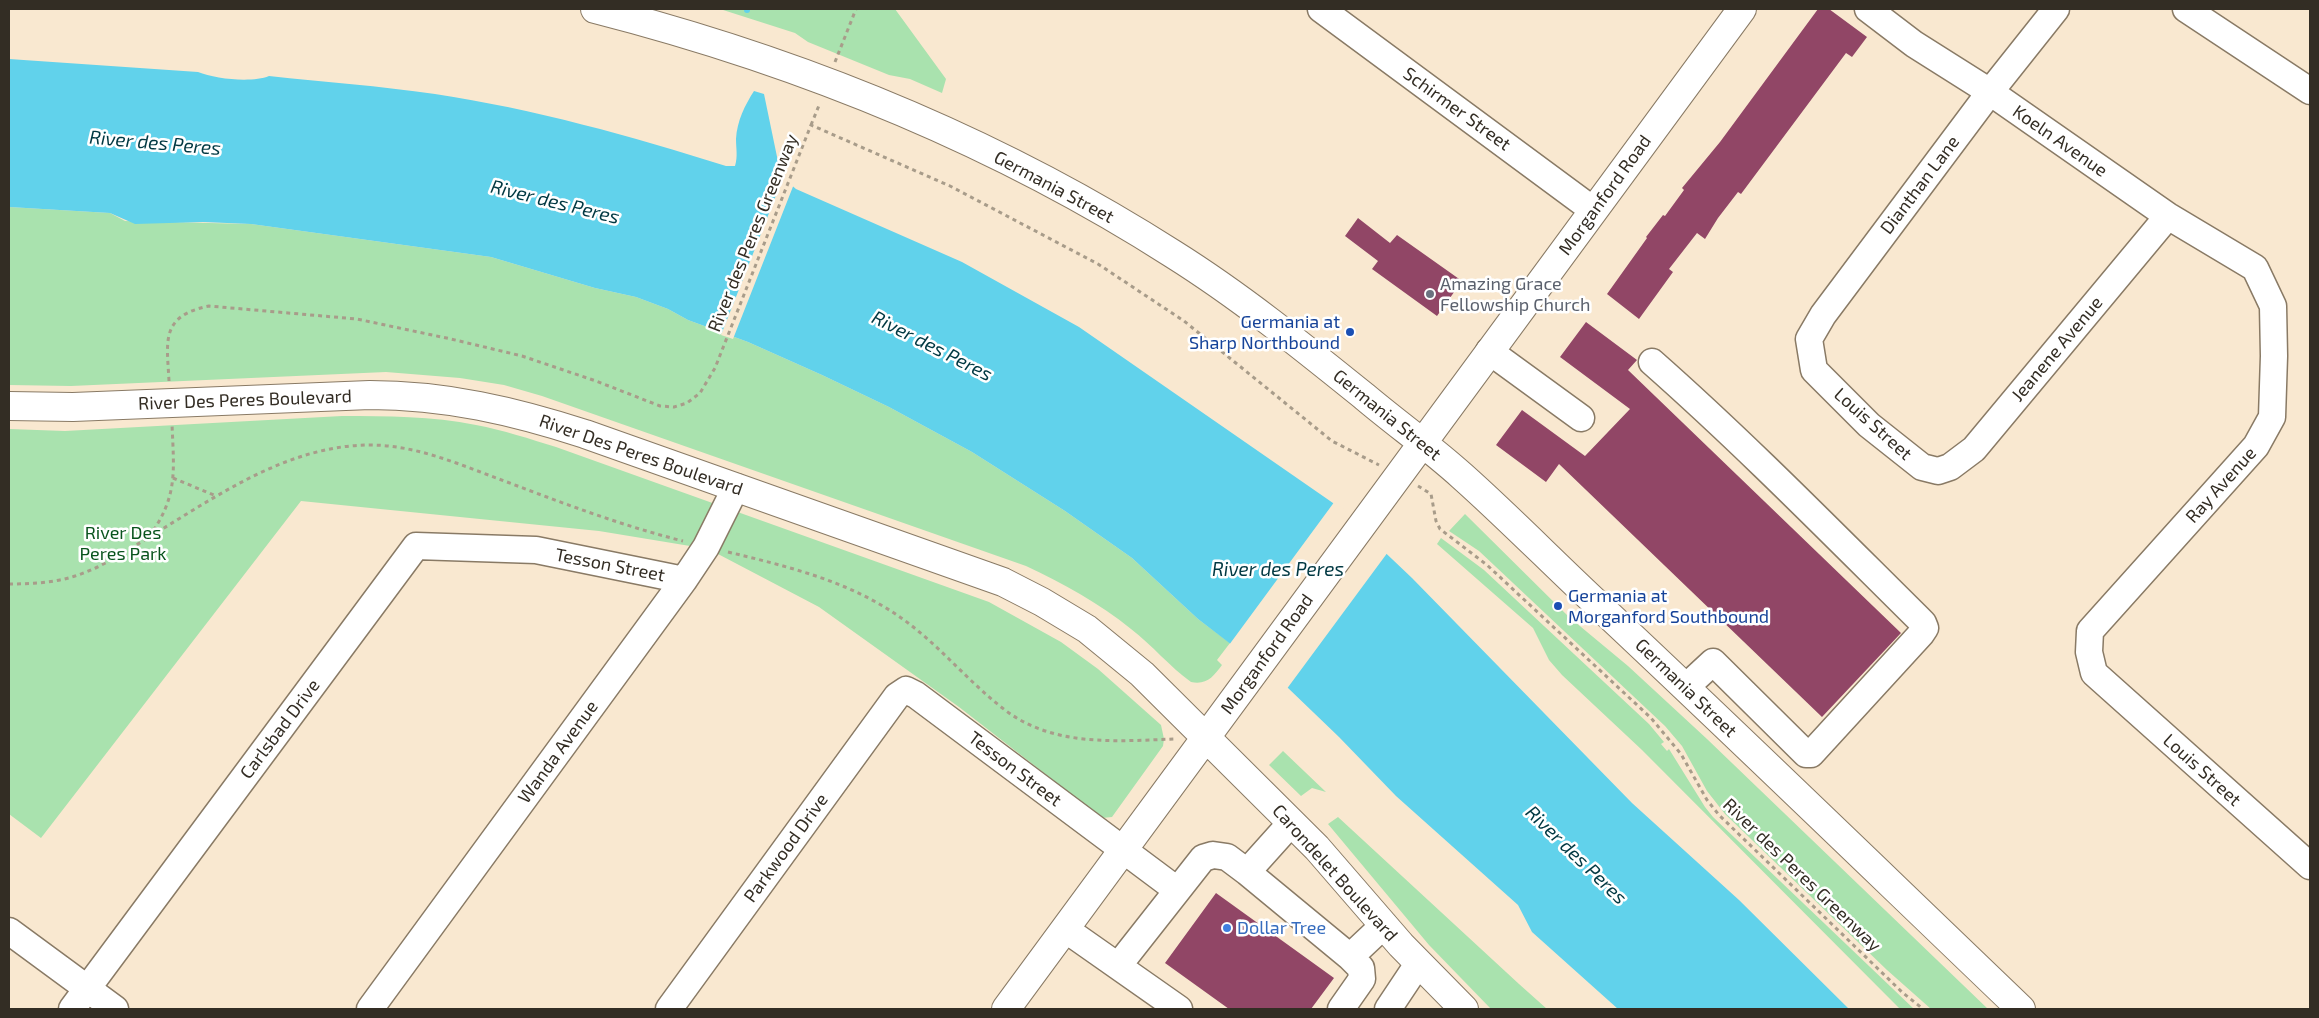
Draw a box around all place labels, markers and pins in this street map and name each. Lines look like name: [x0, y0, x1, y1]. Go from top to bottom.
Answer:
place label: Amazing Grace Fellowship Church: [1440, 273, 1591, 316]
marker: Amazing Grace Fellowship Church: [1424, 288, 1436, 300]
place label: Germania at Sharp Northbound: [1189, 311, 1340, 354]
marker: Germania at Sharp Northbound: [1344, 326, 1356, 338]
place label: Germania at Morganford Southbound: [1568, 585, 1769, 628]
marker: Germania at Morganford Southbound: [1552, 600, 1564, 612]
place label: Dollar Tree: [1237, 917, 1326, 939]
marker: Dollar Tree: [1221, 922, 1233, 934]

